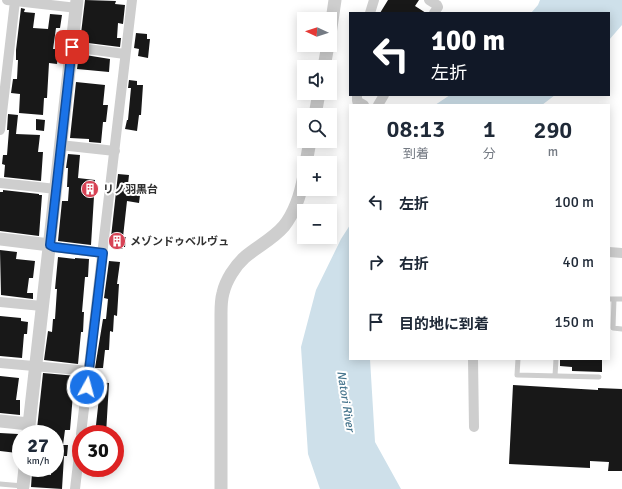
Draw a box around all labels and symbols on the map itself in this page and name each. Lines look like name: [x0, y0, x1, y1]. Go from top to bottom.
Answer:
north arrow: [297, 12, 337, 52]
pin: [55, 30, 89, 64]
building icon: リノ羽黒台: [80, 179, 100, 199]
place label: リノ羽黒台: [103, 183, 158, 196]
building icon: メゾンドゥベルヴュ: [107, 231, 127, 251]
place label: メゾンドゥベルヴュ: [130, 235, 229, 248]
position arrow: [66, 366, 108, 408]
water label: Natori River: [333, 370, 358, 434]
speed limit sign: 30: [72, 425, 124, 477]

